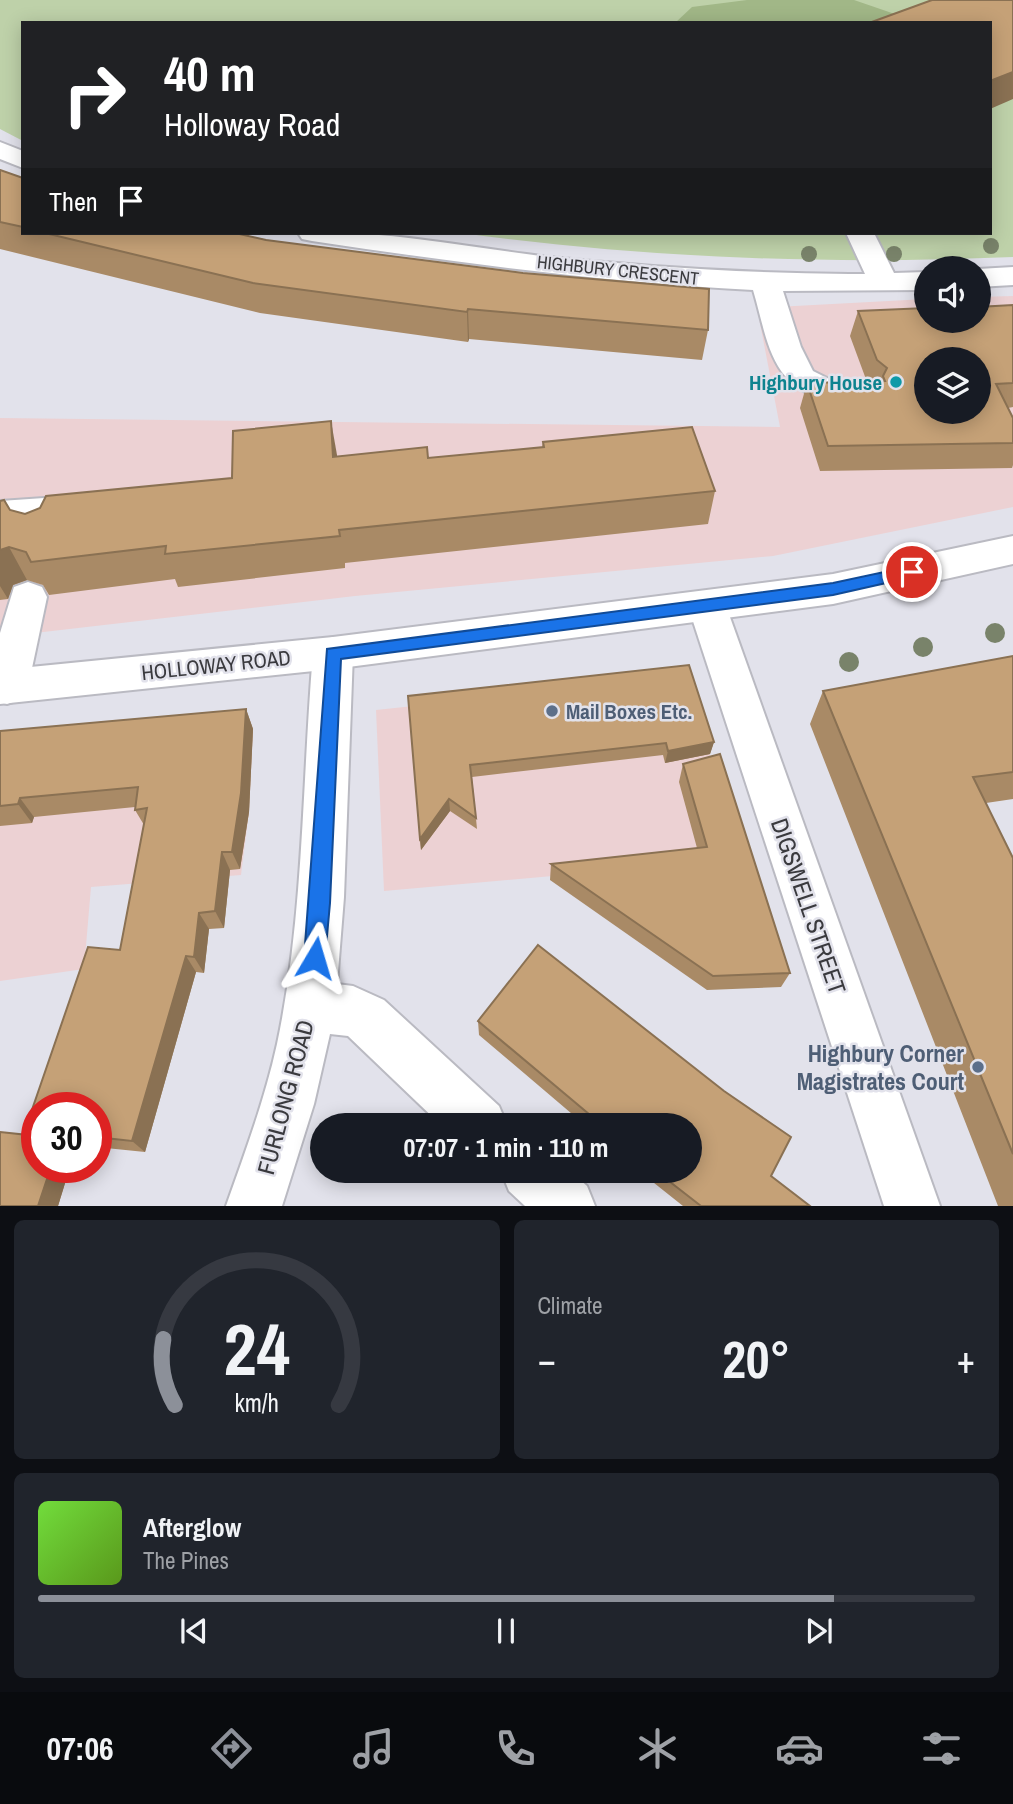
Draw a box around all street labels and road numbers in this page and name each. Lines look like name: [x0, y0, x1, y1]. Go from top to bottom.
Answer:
street label: HIGHBURY CRESCENT: [536, 249, 700, 291]
street label: HOLLOWAY ROAD: [140, 643, 292, 687]
street label: DIGSWELL STREET: [764, 814, 854, 998]
street label: FURLONG ROAD: [249, 1016, 321, 1178]

